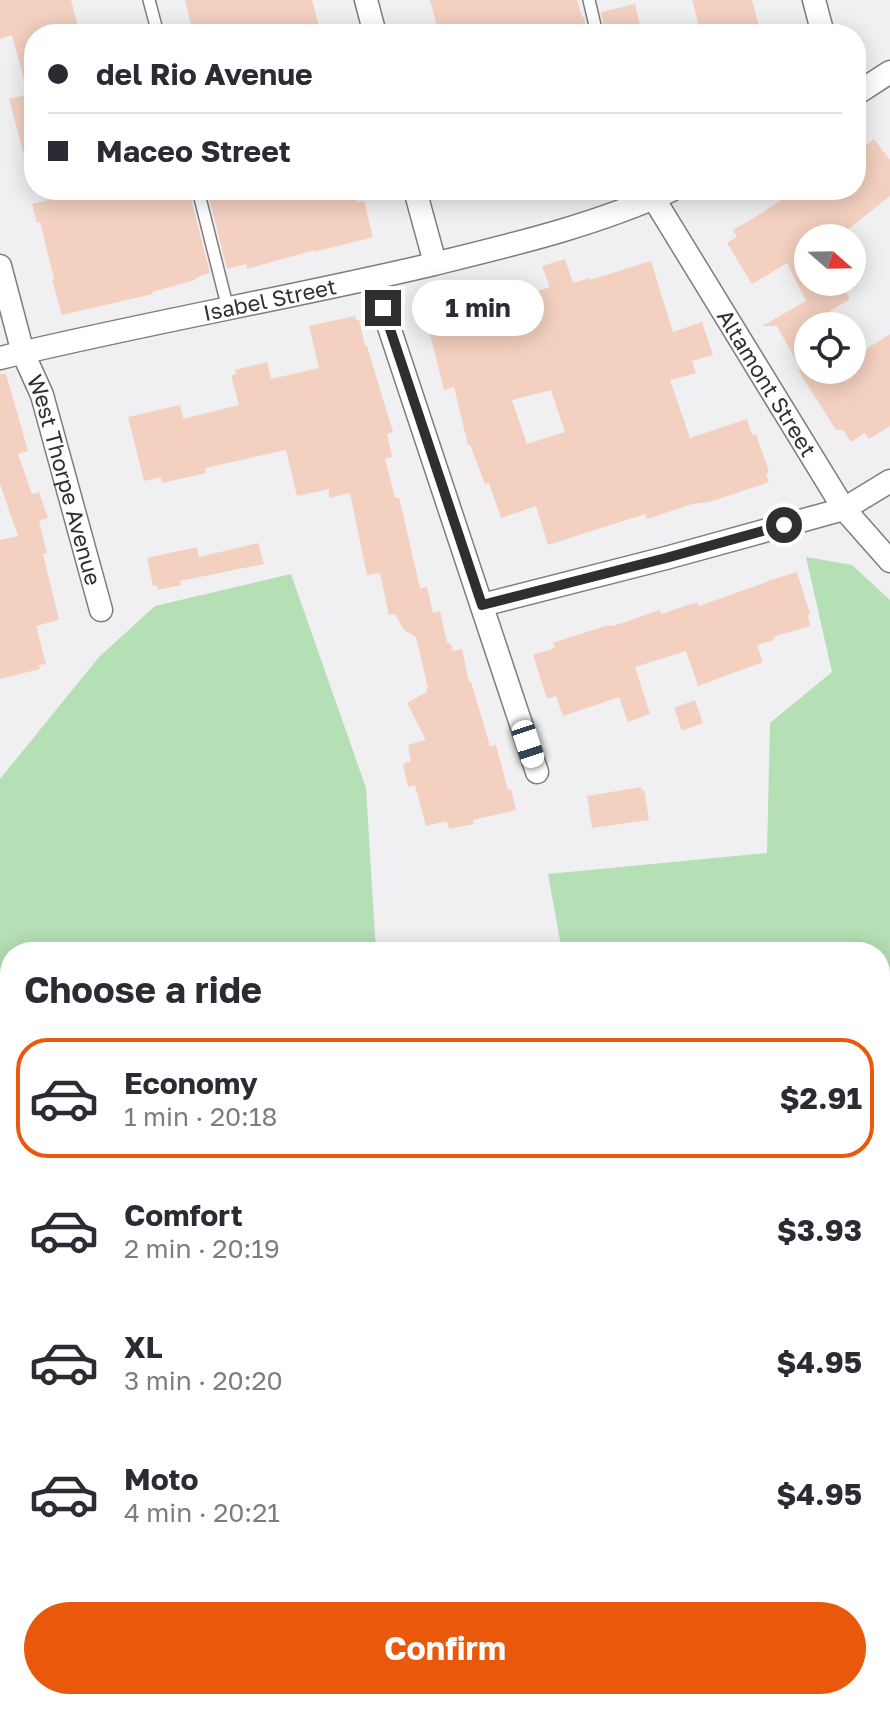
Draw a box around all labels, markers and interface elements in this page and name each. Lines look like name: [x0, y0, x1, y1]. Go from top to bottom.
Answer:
text: del Rio Avenue: [96, 56, 313, 92]
text: Maceo Street: [96, 133, 291, 169]
north arrow: [794, 224, 866, 296]
map controls: [794, 224, 866, 384]
street label: Isabel Street: [201, 272, 339, 326]
callout: 1 min: [411, 280, 543, 336]
route end: [365, 290, 401, 326]
text: 1 min: [445, 292, 511, 323]
street label: Altamont Street: [712, 304, 823, 461]
button: locate: [794, 312, 866, 384]
street label: West Thorpe Avenue: [22, 370, 108, 588]
route start: [766, 507, 802, 543]
car: [509, 717, 547, 771]
text: Choose a ride: [24, 968, 262, 1011]
icon: car: [28, 1062, 100, 1134]
text: Economy: [124, 1065, 258, 1101]
text: $2.91: [780, 1080, 862, 1116]
text: 1 min · 20:18: [124, 1101, 277, 1132]
icon: car: [28, 1194, 100, 1266]
text: Comfort: [124, 1197, 243, 1233]
text: $3.93: [777, 1212, 862, 1248]
text: 2 min · 20:19: [124, 1233, 280, 1264]
icon: car: [28, 1326, 100, 1398]
text: XL: [124, 1329, 163, 1365]
text: $4.95: [776, 1344, 862, 1380]
text: 3 min · 20:20: [124, 1365, 283, 1396]
icon: car: [28, 1458, 100, 1530]
text: Moto: [124, 1461, 199, 1497]
text: $4.95: [776, 1476, 862, 1512]
text: 4 min · 20:21: [124, 1497, 280, 1528]
button: Confirm: [24, 1602, 866, 1694]

